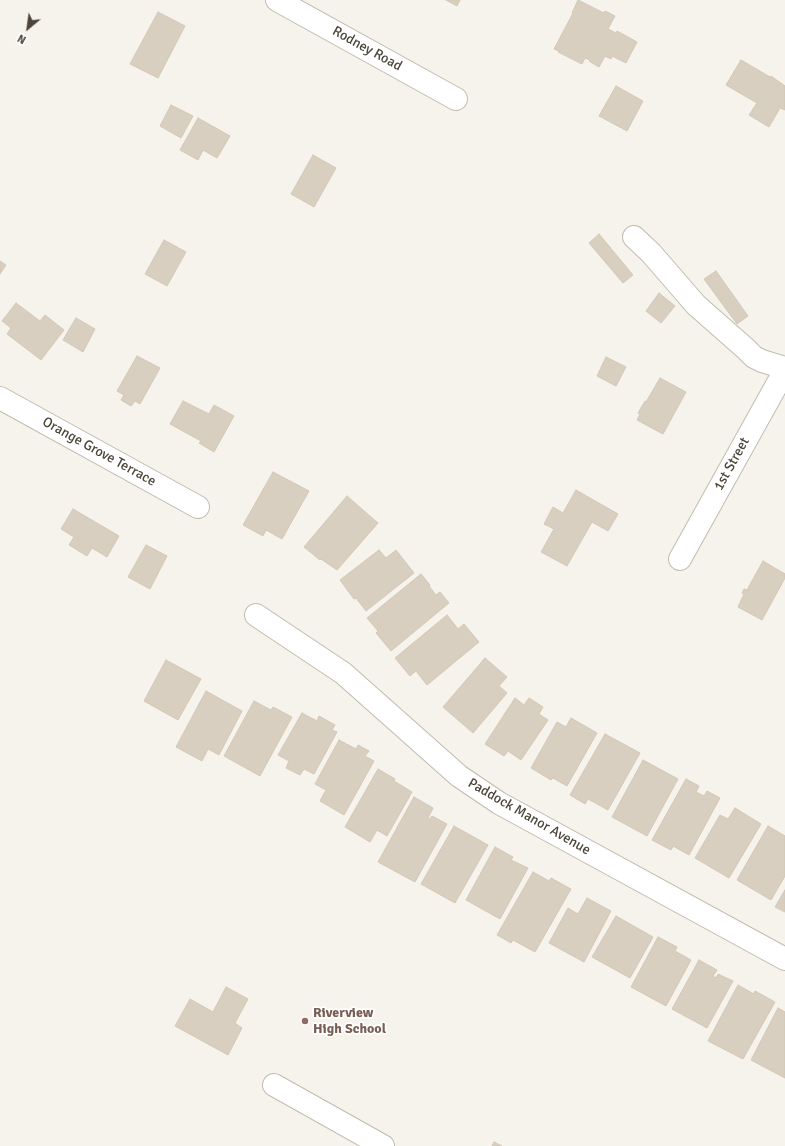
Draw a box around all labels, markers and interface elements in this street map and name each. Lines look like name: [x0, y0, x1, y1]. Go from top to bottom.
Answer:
north arrow: [8, 8, 48, 48]
street label: Rodney Road: [329, 23, 405, 75]
text: N: [15, 31, 28, 46]
street label: Orange Grove Terrace: [39, 414, 159, 490]
street label: 1st Street: [711, 435, 753, 493]
street label: Paddock Manor Avenue: [465, 775, 593, 859]
place label: Riverview High School: [313, 1005, 386, 1038]
marker: Riverview High School: [300, 1016, 310, 1026]

